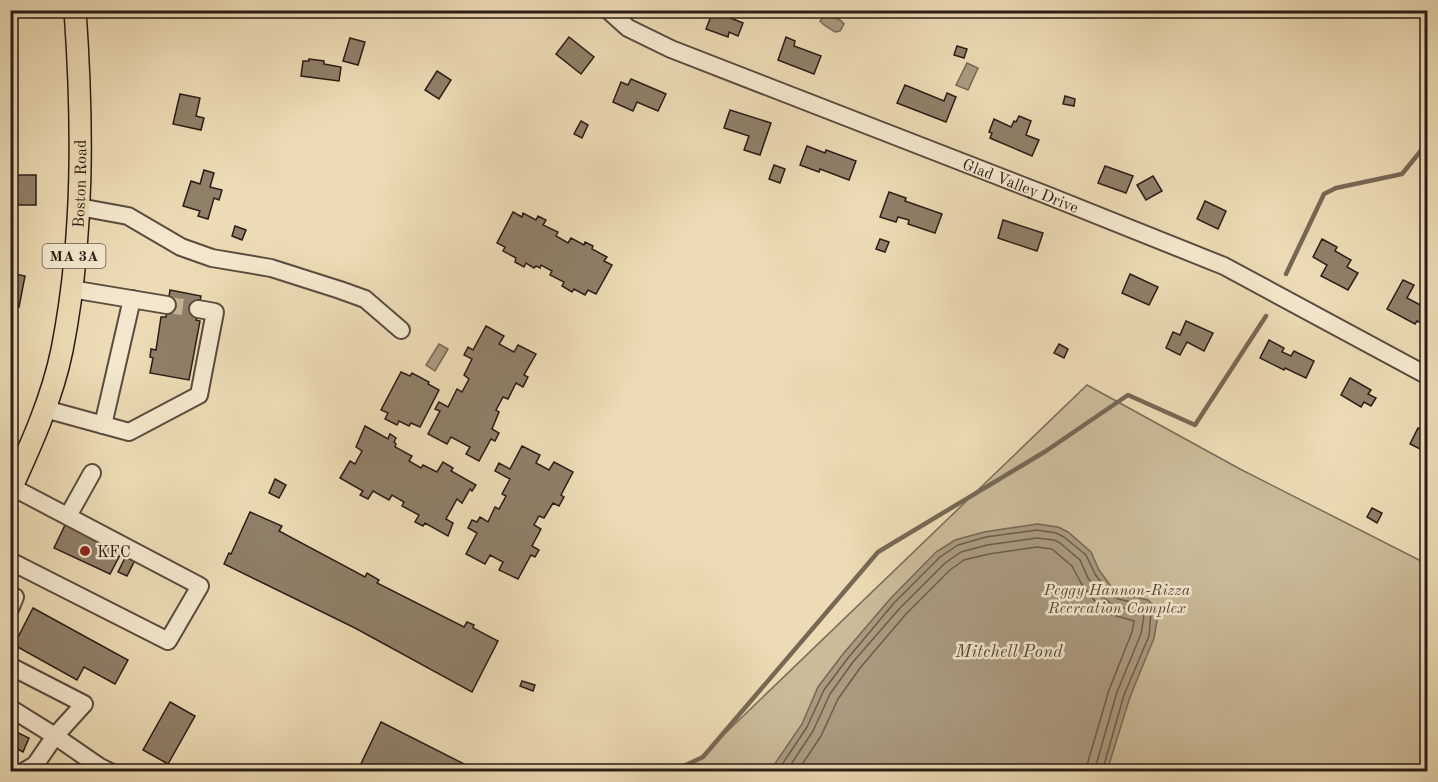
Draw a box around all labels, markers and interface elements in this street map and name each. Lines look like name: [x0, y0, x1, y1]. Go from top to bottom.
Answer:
street label: Boston Road: [72, 140, 90, 228]
street label: Glad Valley Drive: [960, 157, 1080, 217]
road number: MA 3A: [42, 244, 106, 268]
marker: KFC: [78, 544, 92, 558]
place label: KFC: [97, 545, 131, 561]
park label: Peggy Hannon-Rizza Recreation Complex: [1043, 583, 1191, 617]
water label: Mitchell Pond: [954, 643, 1063, 661]

